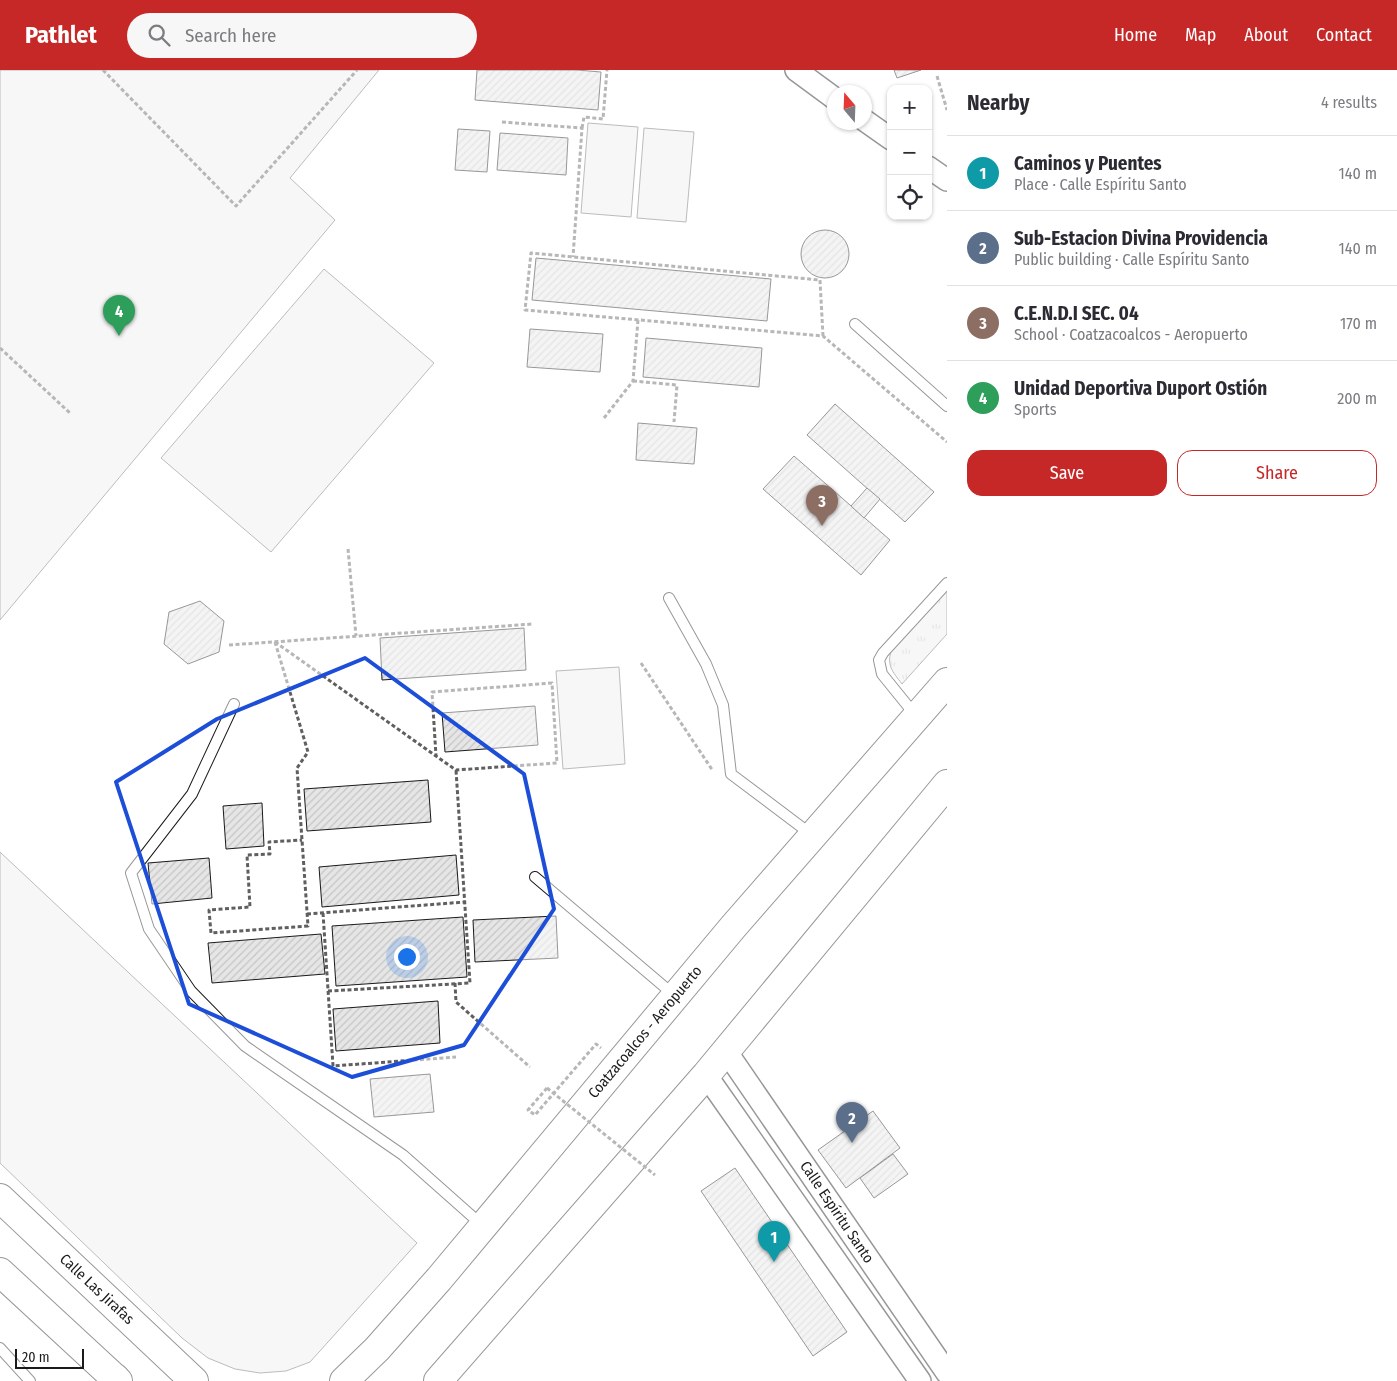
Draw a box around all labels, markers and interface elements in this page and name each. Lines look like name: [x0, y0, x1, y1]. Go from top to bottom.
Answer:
search box: [127, 13, 477, 58]
text: Pathlet: [25, 21, 97, 49]
icon: search: [145, 21, 173, 49]
text: Search here: [185, 24, 276, 47]
text: Home: [1114, 24, 1157, 46]
text: Map: [1185, 24, 1216, 46]
text: About: [1244, 24, 1288, 46]
text: Contact: [1316, 24, 1372, 46]
north arrow: [827, 85, 872, 130]
map controls: [887, 85, 932, 220]
button: +: [887, 85, 932, 130]
text: Nearby: [967, 90, 1029, 116]
text: 4 results: [1321, 93, 1377, 112]
button: −: [887, 130, 932, 175]
text: Caminos y Puentes: [1014, 152, 1162, 175]
text: 1: [980, 164, 986, 183]
text: 140 m: [1339, 164, 1377, 183]
button: locate: [887, 175, 932, 220]
text: Place · Calle Espíritu Santo: [1014, 175, 1187, 194]
text: Sub-Estacion Divina Providencia: [1014, 227, 1268, 250]
text: 2: [979, 239, 987, 258]
text: 140 m: [1339, 239, 1377, 258]
text: Public building · Calle Espíritu Santo: [1014, 250, 1249, 269]
pin: 4: [103, 295, 135, 336]
text: C.E.N.D.I SEC. 04: [1014, 302, 1139, 325]
text: 3: [979, 314, 987, 333]
text: 170 m: [1340, 314, 1377, 333]
text: School · Coatzacoalcos - Aeropuerto: [1014, 325, 1248, 344]
text: Unidad Deportiva Duport Ostión: [1014, 377, 1267, 400]
text: 4: [979, 389, 987, 408]
text: 200 m: [1337, 389, 1377, 408]
text: Sports: [1014, 400, 1057, 419]
button: Save: [967, 450, 1167, 496]
button: Share: [1177, 450, 1377, 496]
pin: 3: [806, 485, 838, 526]
your location: [394, 944, 420, 970]
street label: Coatzacoalcos - Aeropuerto: [584, 962, 706, 1102]
pin: 2: [836, 1102, 868, 1143]
street label: Calle Espíritu Santo: [796, 1158, 878, 1267]
pin: 1: [758, 1221, 790, 1262]
street label: Calle Las Jirafas: [56, 1250, 138, 1328]
scale bar: [15, 1346, 84, 1369]
text: 20 m: [22, 1349, 50, 1366]

